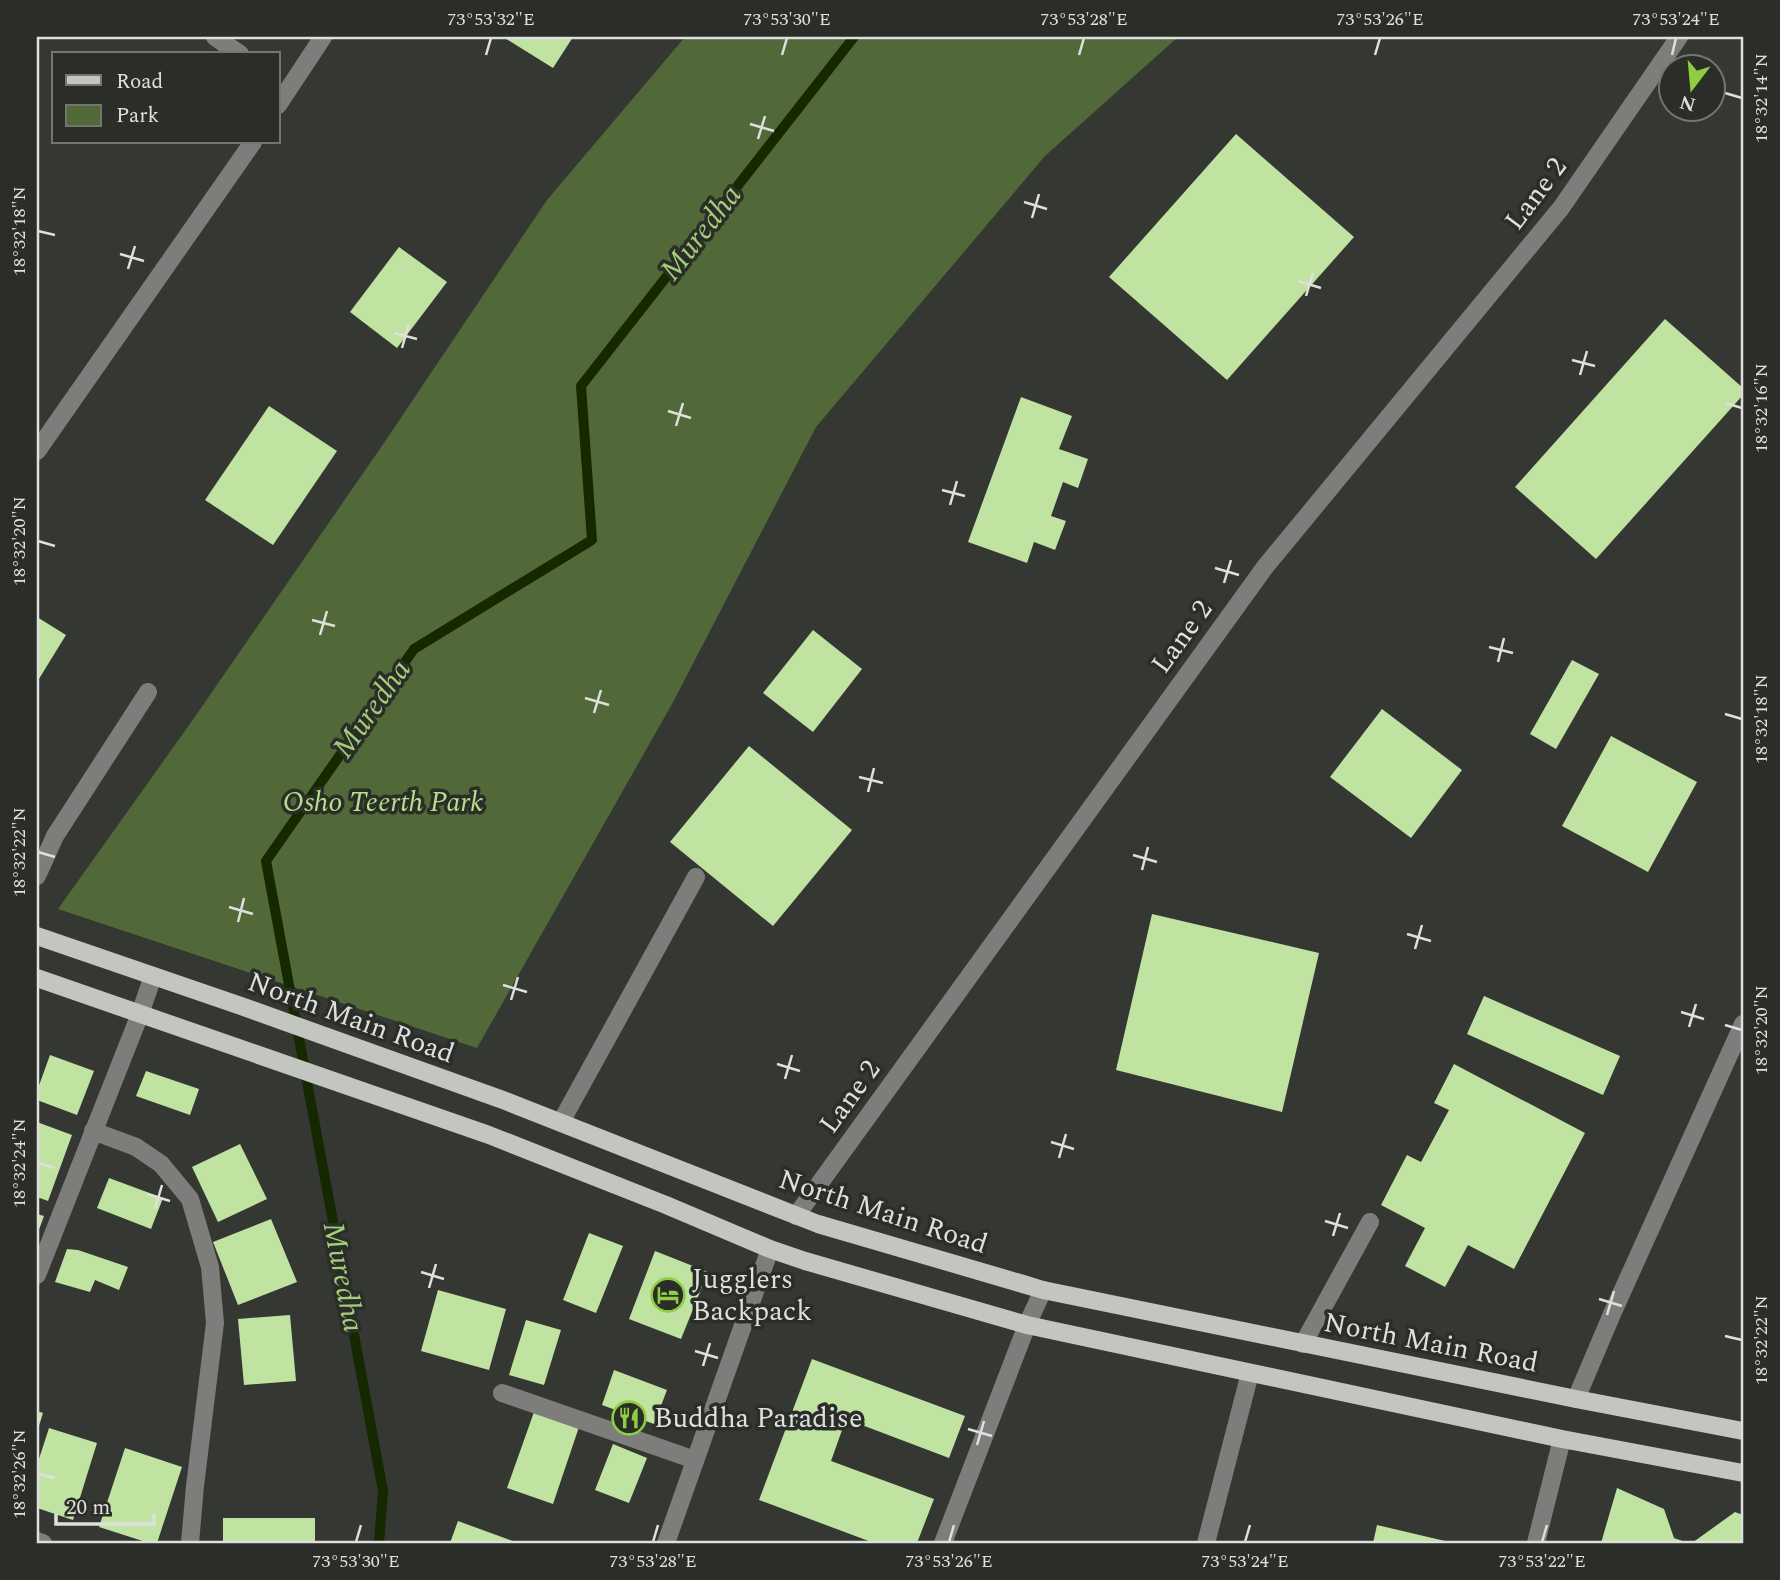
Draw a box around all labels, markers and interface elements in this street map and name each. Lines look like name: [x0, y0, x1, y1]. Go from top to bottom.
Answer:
text: 73°53'32"E: [447, 6, 535, 33]
text: 73°53'30"E: [743, 6, 831, 33]
text: 73°53'28"E: [1040, 6, 1128, 33]
text: 73°53'26"E: [1336, 6, 1424, 33]
text: 73°53'24"E: [1632, 6, 1720, 33]
legend: [52, 52, 280, 144]
north arrow: [1658, 52, 1728, 122]
text: 18°32'14"N: [1748, 53, 1775, 143]
text: Road: [116, 66, 163, 98]
text: N: [1676, 87, 1699, 119]
text: Park: [116, 100, 160, 132]
street label: Lane 2: [1494, 148, 1578, 240]
water label: Muredha: [649, 175, 753, 291]
text: 18°32'18"N: [6, 186, 33, 276]
text: 18°32'16"N: [1748, 363, 1775, 453]
text: 18°32'20"N: [6, 496, 33, 586]
street label: Lane 2: [1140, 591, 1224, 683]
water label: Muredha: [321, 650, 423, 768]
text: 18°32'18"N: [1748, 674, 1775, 764]
park label: Osho Teerth Park: [283, 781, 483, 824]
text: 18°32'22"N: [6, 807, 33, 897]
street label: North Main Road: [241, 961, 461, 1075]
text: 18°32'20"N: [1748, 985, 1775, 1075]
street label: Lane 2: [808, 1051, 892, 1143]
text: 18°32'24"N: [6, 1118, 33, 1208]
street label: North Main Road: [773, 1158, 993, 1266]
water label: Muredha: [310, 1218, 376, 1336]
place label: Jugglers Backpack: [692, 1258, 812, 1333]
hotel icon: Jugglers Backpack: [649, 1276, 687, 1314]
text: 18°32'22"N: [1748, 1295, 1775, 1385]
street label: North Main Road: [1320, 1301, 1542, 1385]
place label: Buddha Paradise: [654, 1397, 862, 1440]
restaurant icon: Buddha Paradise: [610, 1399, 648, 1437]
text: 18°32'26"N: [6, 1429, 33, 1519]
scale bar: [56, 1482, 154, 1526]
text: 20 m: [66, 1492, 110, 1524]
text: 73°53'30"E: [312, 1548, 400, 1575]
text: 73°53'28"E: [609, 1548, 697, 1575]
text: 73°53'26"E: [905, 1548, 993, 1575]
text: 73°53'24"E: [1201, 1548, 1289, 1575]
text: 73°53'22"E: [1498, 1548, 1586, 1575]

